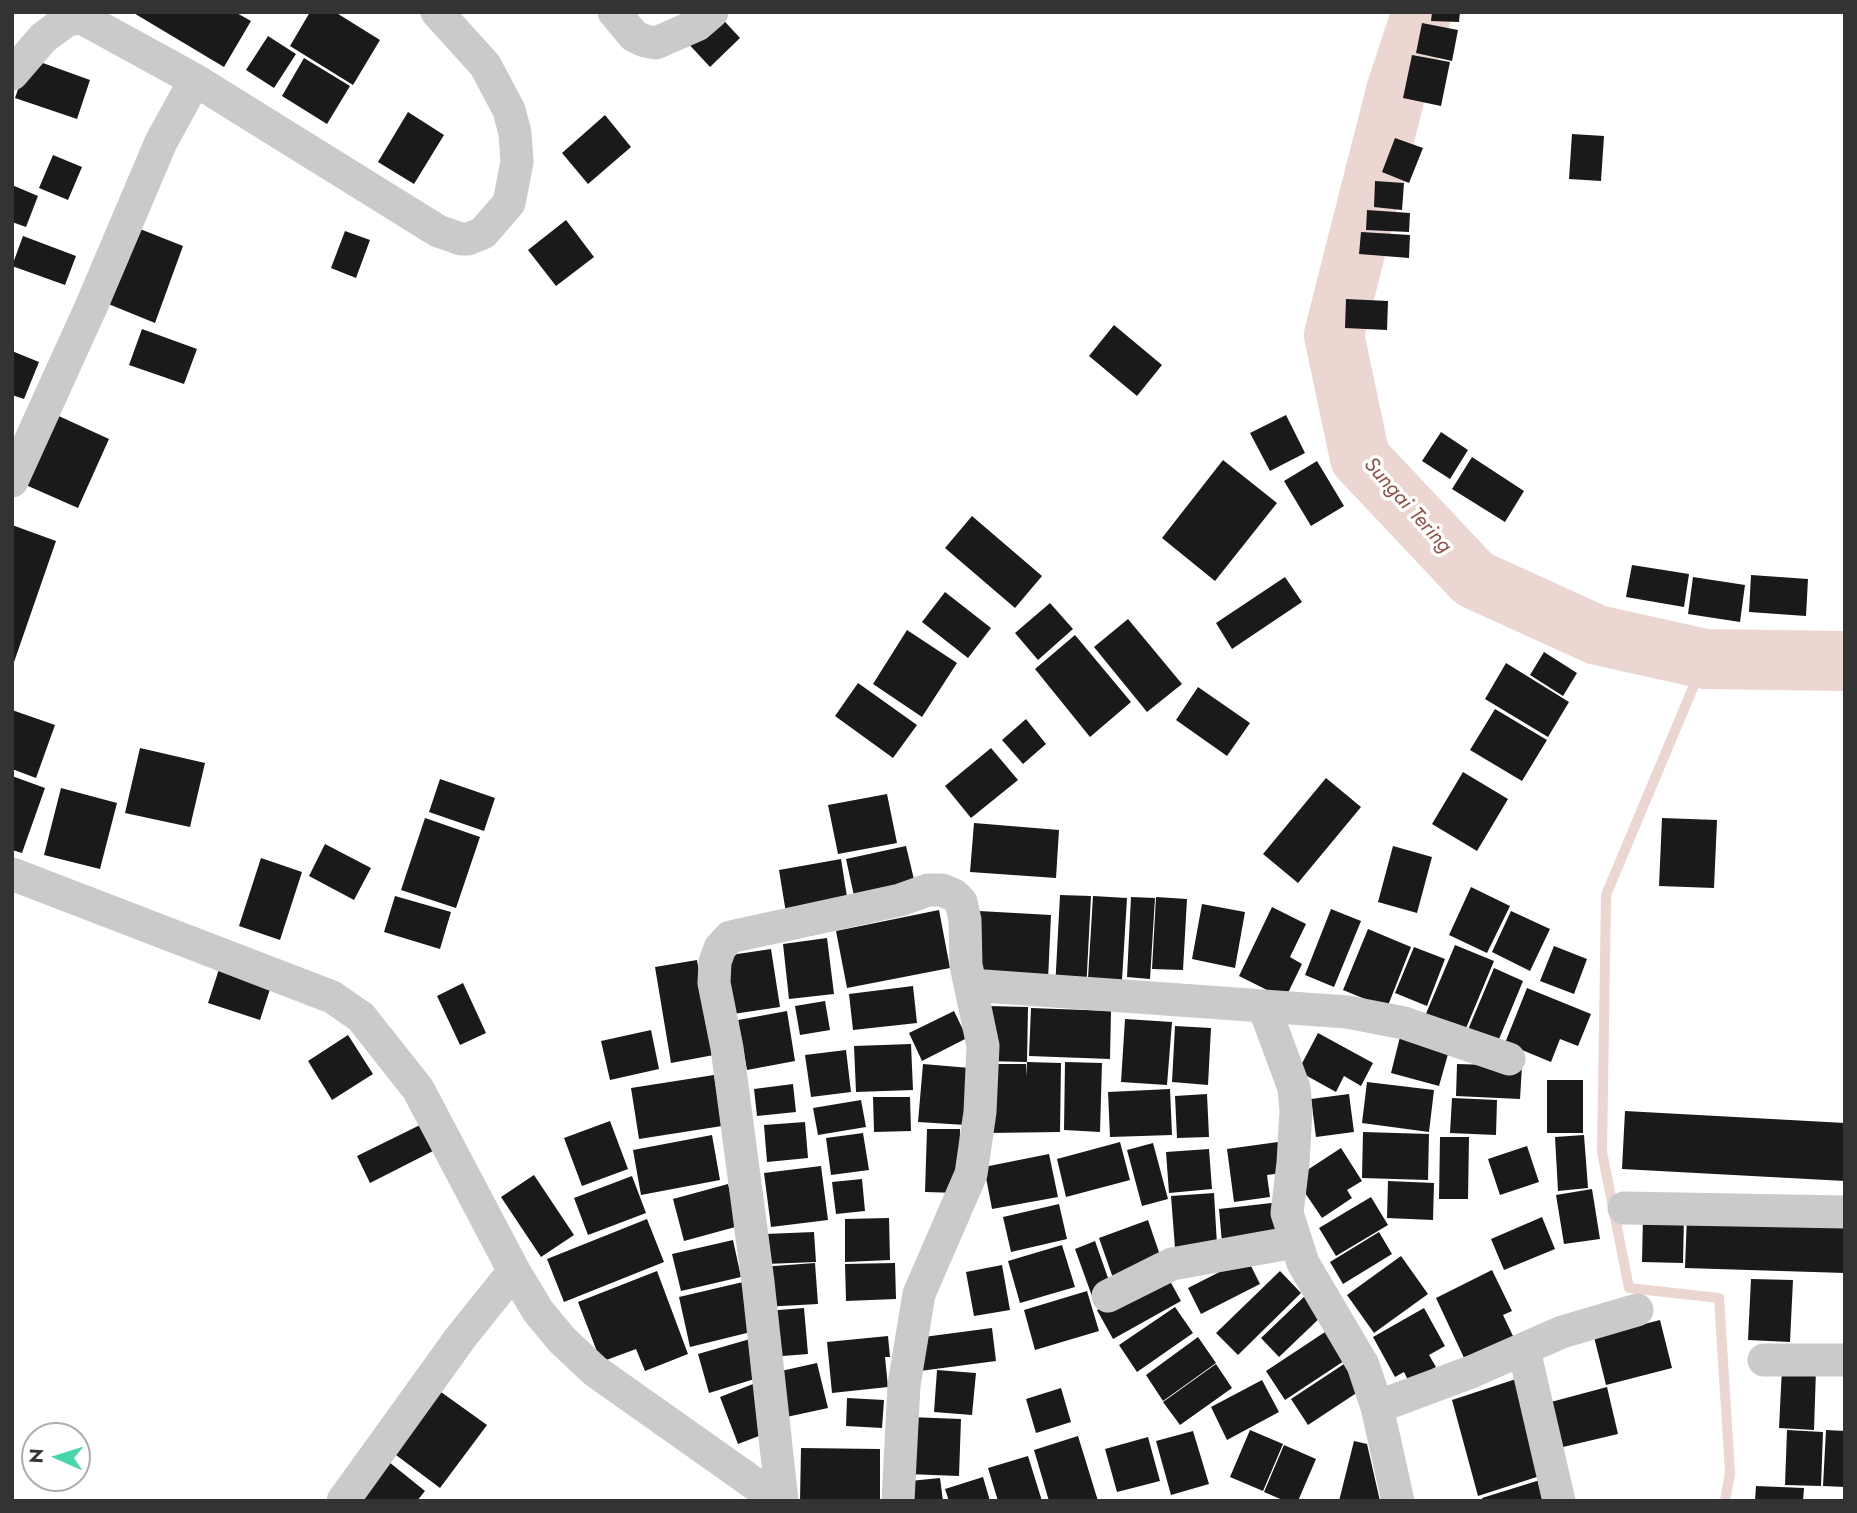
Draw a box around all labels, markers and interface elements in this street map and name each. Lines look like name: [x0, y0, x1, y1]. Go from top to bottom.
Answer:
water label: Sungai Tering: [1358, 453, 1456, 559]
north arrow: [21, 1422, 91, 1492]
text: N: [23, 1448, 50, 1464]

